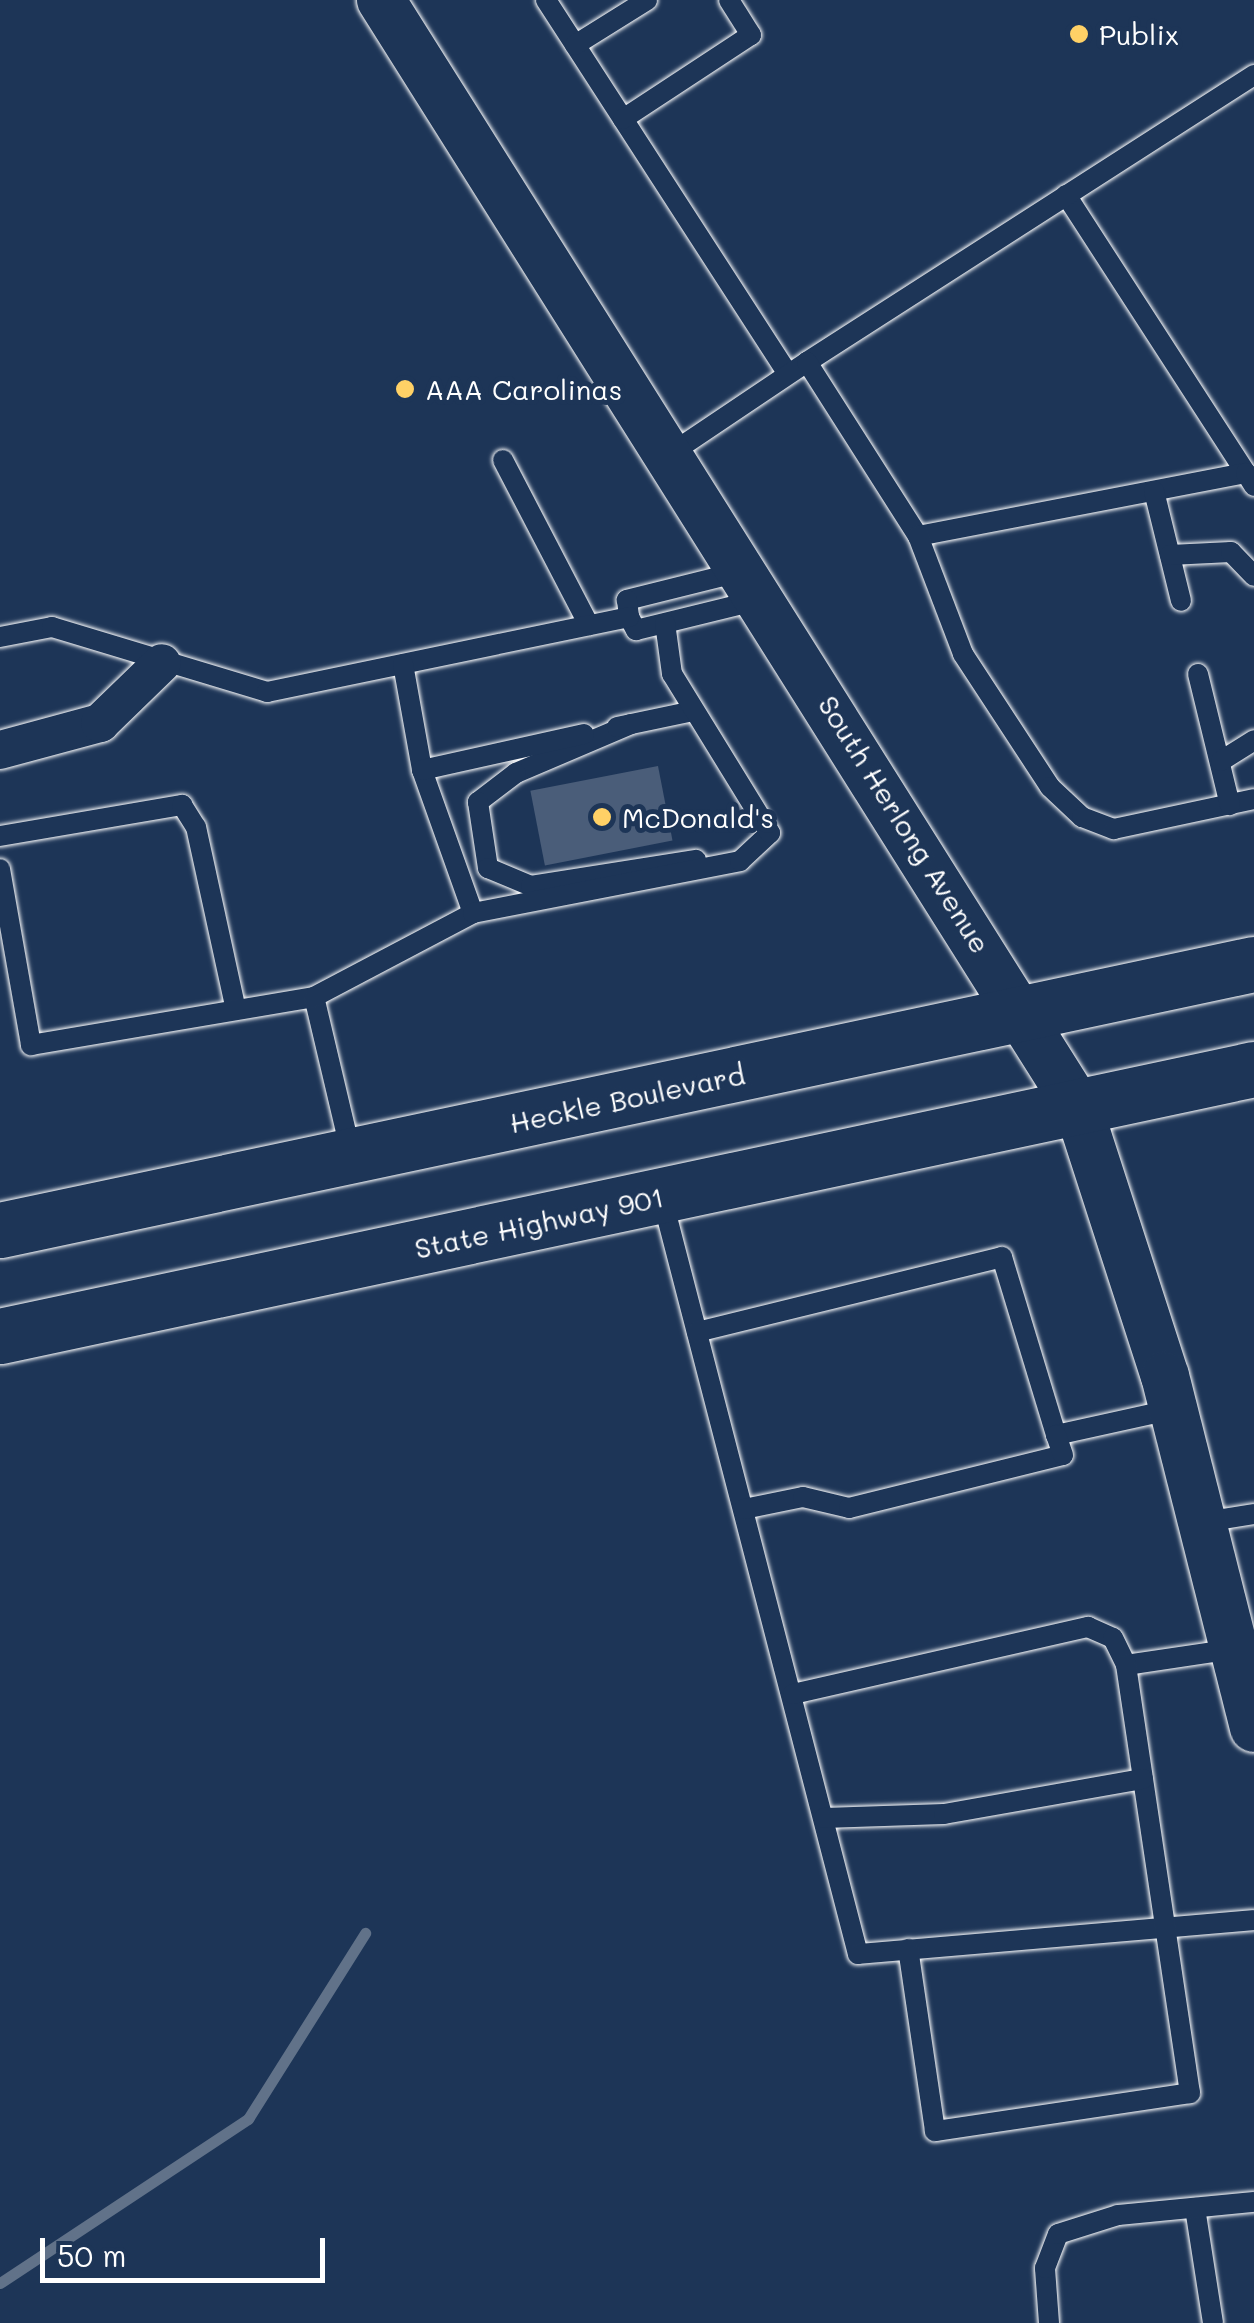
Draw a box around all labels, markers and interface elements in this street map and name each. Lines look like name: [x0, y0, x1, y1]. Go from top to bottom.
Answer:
place label: Publix: [1099, 17, 1179, 51]
marker: Publix: [1068, 23, 1090, 45]
place label: AAA Carolinas: [425, 372, 622, 406]
marker: AAA Carolinas: [394, 378, 416, 400]
street label: South Herlong Avenue: [812, 689, 998, 959]
place label: McDonald's: [622, 800, 774, 834]
marker: McDonald's: [591, 806, 613, 828]
street label: Heckle Boulevard: [506, 1057, 748, 1139]
street label: State Highway 901: [411, 1179, 667, 1265]
scale bar: [45, 2218, 330, 2280]
text: 50 m: [57, 2235, 127, 2275]

